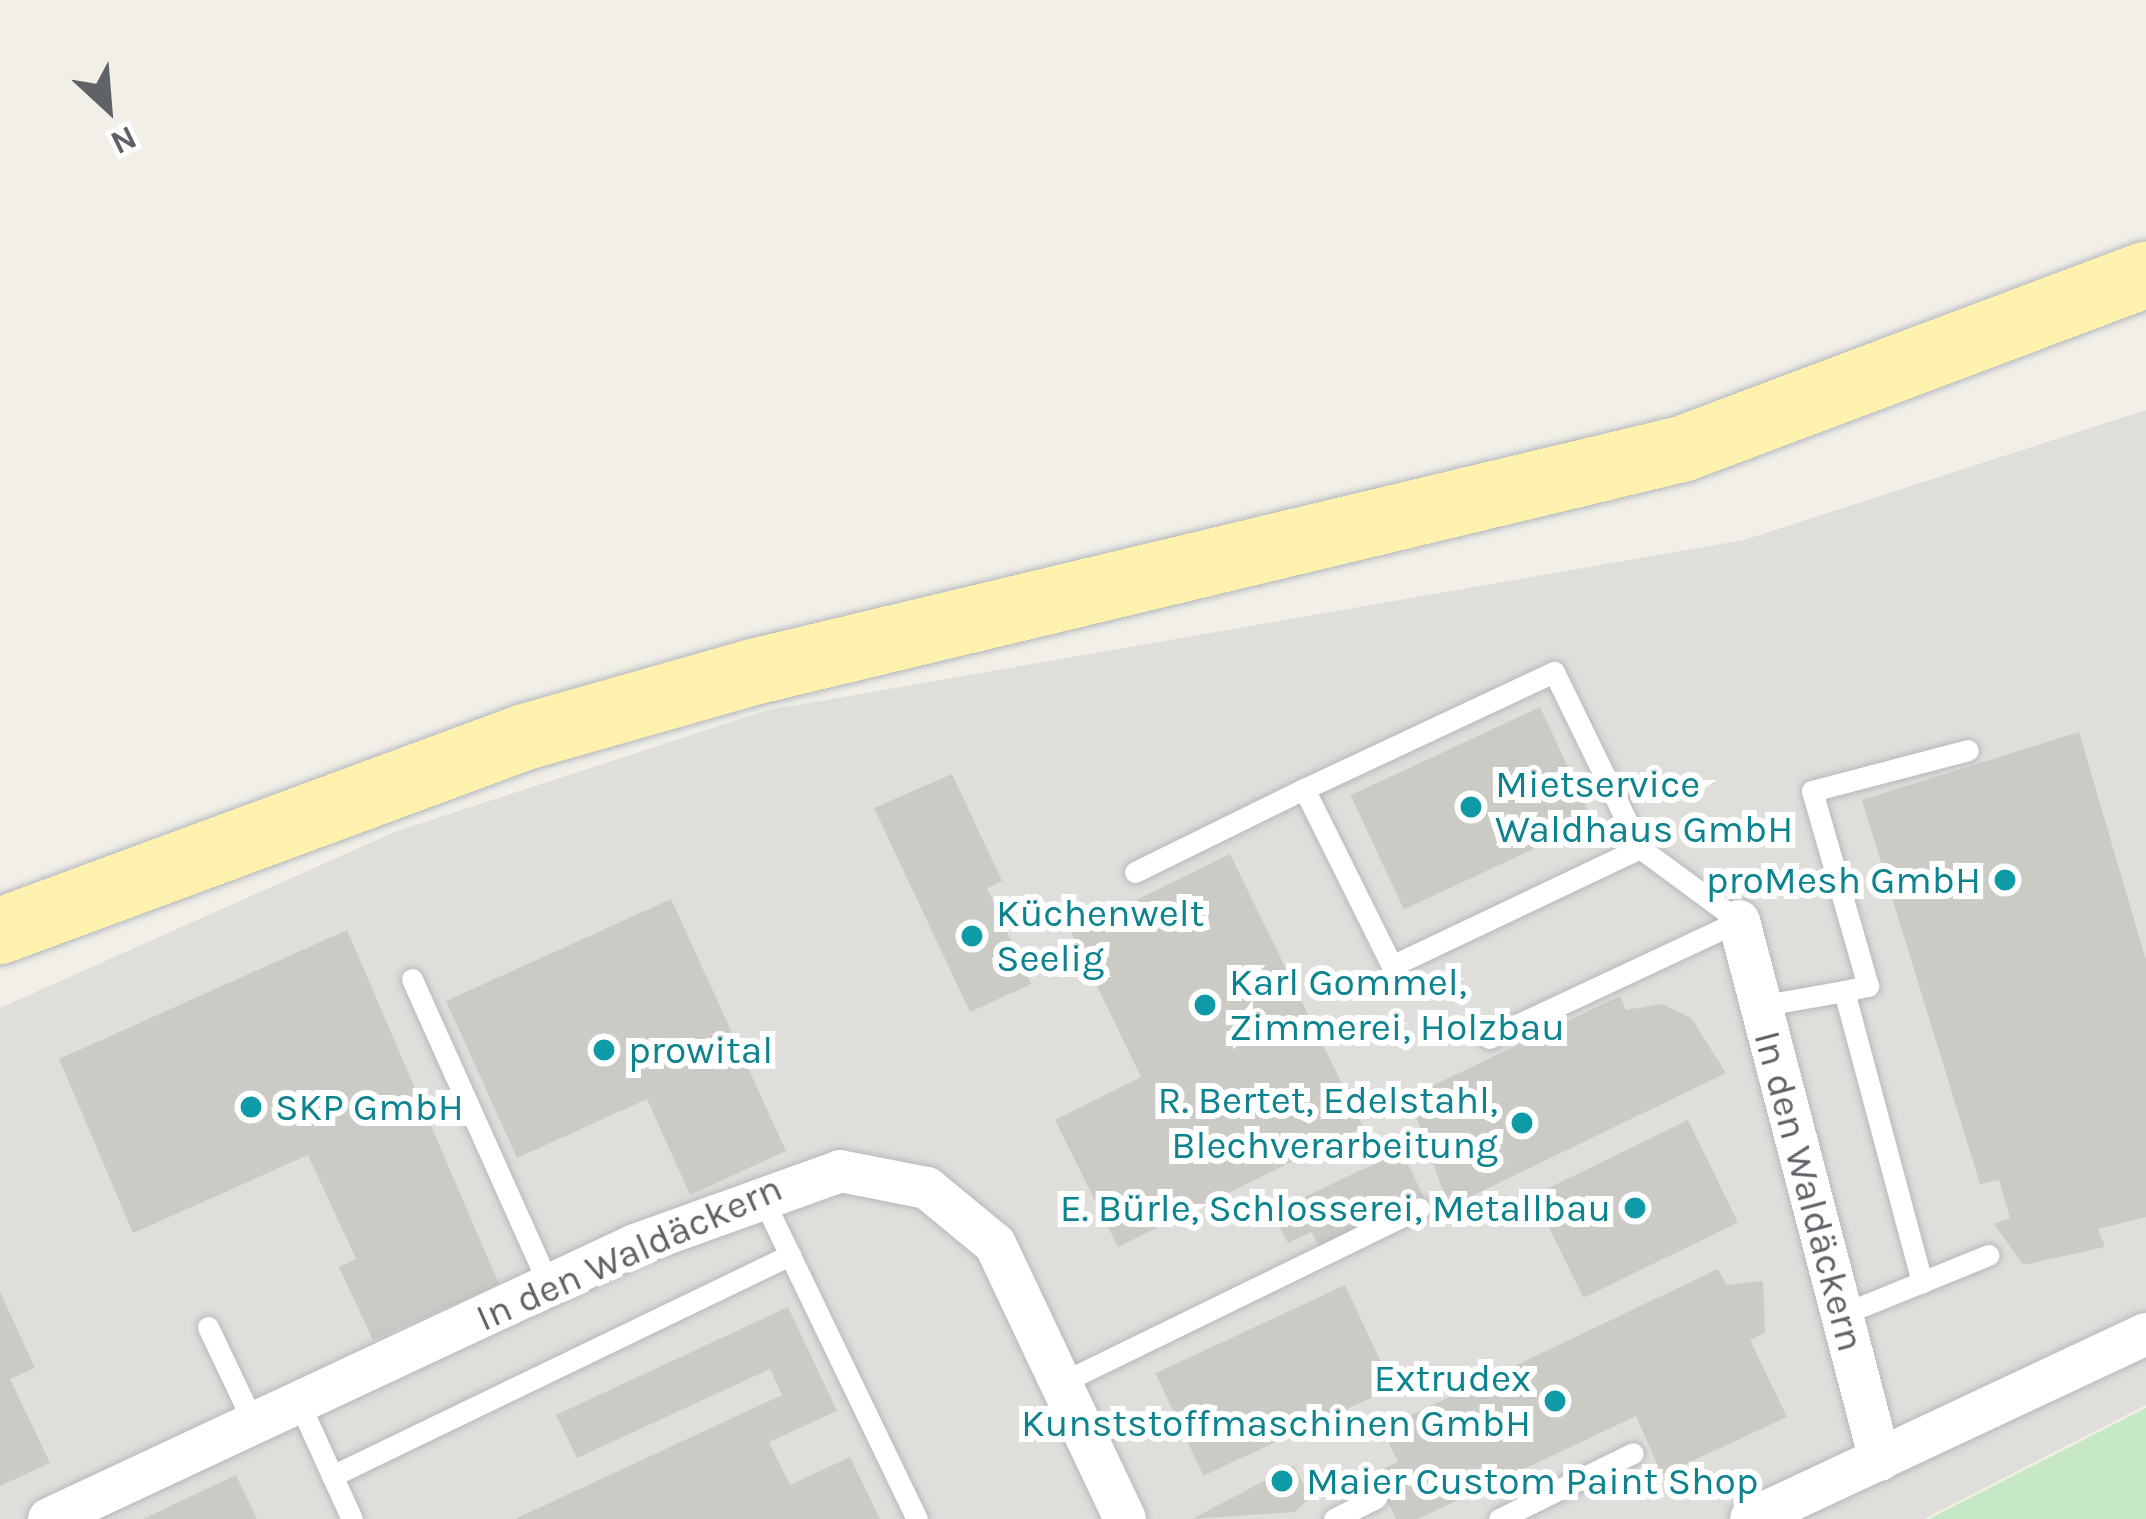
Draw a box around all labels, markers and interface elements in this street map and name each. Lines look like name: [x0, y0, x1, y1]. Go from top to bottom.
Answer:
north arrow: [48, 48, 168, 168]
text: N: [105, 118, 143, 163]
place label: Mietservice Waldhaus GmbH: [1495, 762, 1793, 853]
marker: Mietservice Waldhaus GmbH: [1458, 794, 1484, 820]
place label: proMesh GmbH: [1706, 857, 1981, 903]
marker: proMesh GmbH: [1992, 867, 2018, 893]
place label: Küchenwelt Seelig: [996, 891, 1204, 982]
marker: Küchenwelt Seelig: [959, 923, 985, 949]
place label: Karl Gommel, Zimmerei, Holzbau: [1229, 960, 1565, 1051]
marker: Karl Gommel, Zimmerei, Holzbau: [1192, 992, 1218, 1018]
street label: In den Waldäckern: [1744, 1026, 1874, 1356]
place label: prowital: [628, 1027, 773, 1073]
marker: prowital: [591, 1037, 617, 1063]
place label: R. Bertet, Edelstahl, Blechverarbeitung: [1158, 1078, 1498, 1169]
place label: SKP GmbH: [275, 1084, 464, 1130]
marker: SKP GmbH: [238, 1094, 264, 1120]
marker: R. Bertet, Edelstahl, Blechverarbeitung: [1509, 1110, 1535, 1136]
street label: In den Waldäckern: [469, 1165, 789, 1341]
place label: E. Bürle, Schlosserei, Metallbau: [1060, 1185, 1611, 1231]
marker: E. Bürle, Schlosserei, Metallbau: [1622, 1195, 1648, 1221]
place label: Extrudex Kunststoffmaschinen GmbH: [1021, 1356, 1531, 1447]
marker: Extrudex Kunststoffmaschinen GmbH: [1542, 1388, 1568, 1414]
place label: Maier Custom Paint Shop: [1306, 1458, 1759, 1504]
marker: Maier Custom Paint Shop: [1269, 1468, 1295, 1494]

